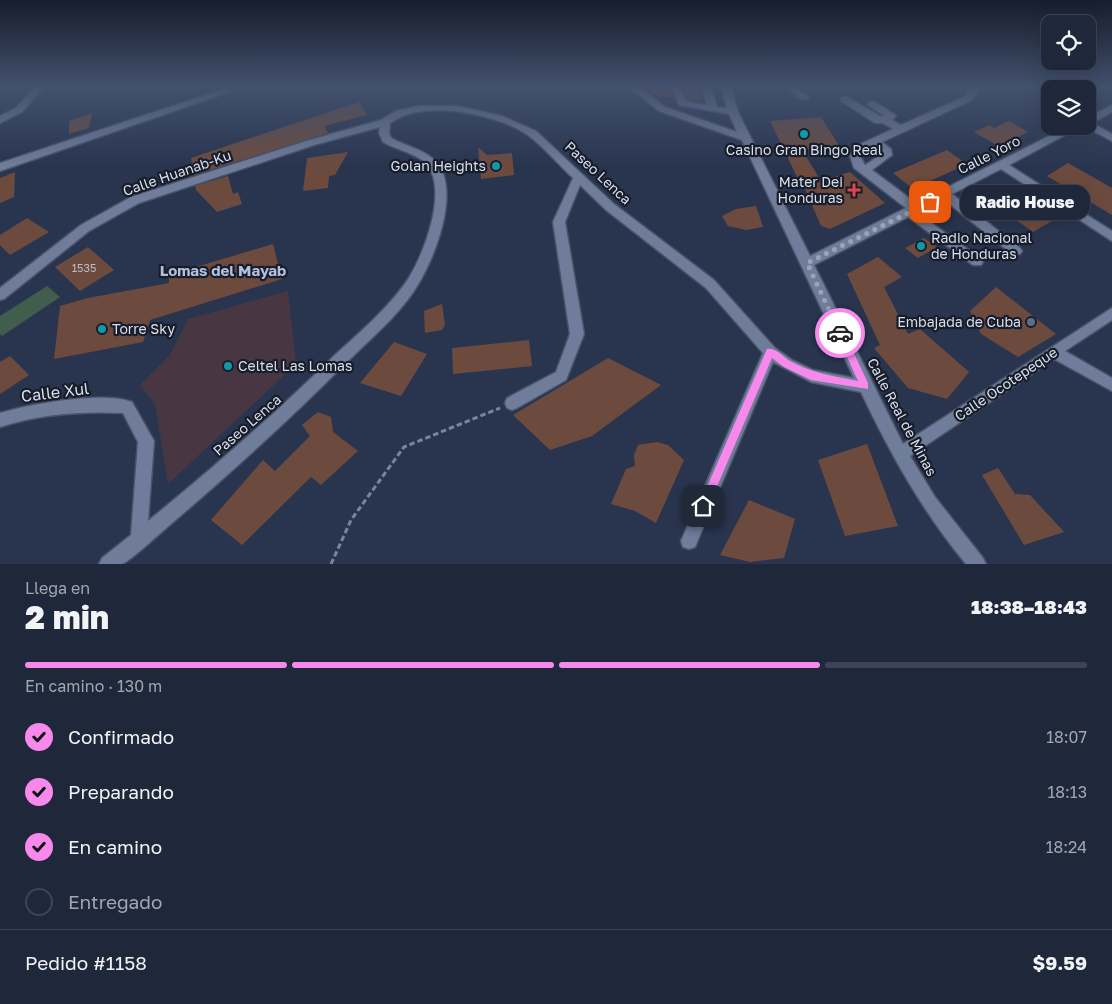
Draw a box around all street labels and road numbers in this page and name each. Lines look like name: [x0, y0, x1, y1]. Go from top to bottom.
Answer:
street label: Calle Yoro: [955, 132, 1023, 178]
street label: Paseo Lenca: [562, 138, 635, 208]
street label: Calle Huanab-Ku: [121, 146, 233, 199]
street label: Calle Ocotepeque: [951, 343, 1060, 424]
street label: Calle Real de Minas: [864, 355, 941, 479]
street label: Calle Xul: [20, 378, 90, 406]
street label: Paseo Lenca: [209, 390, 284, 459]

